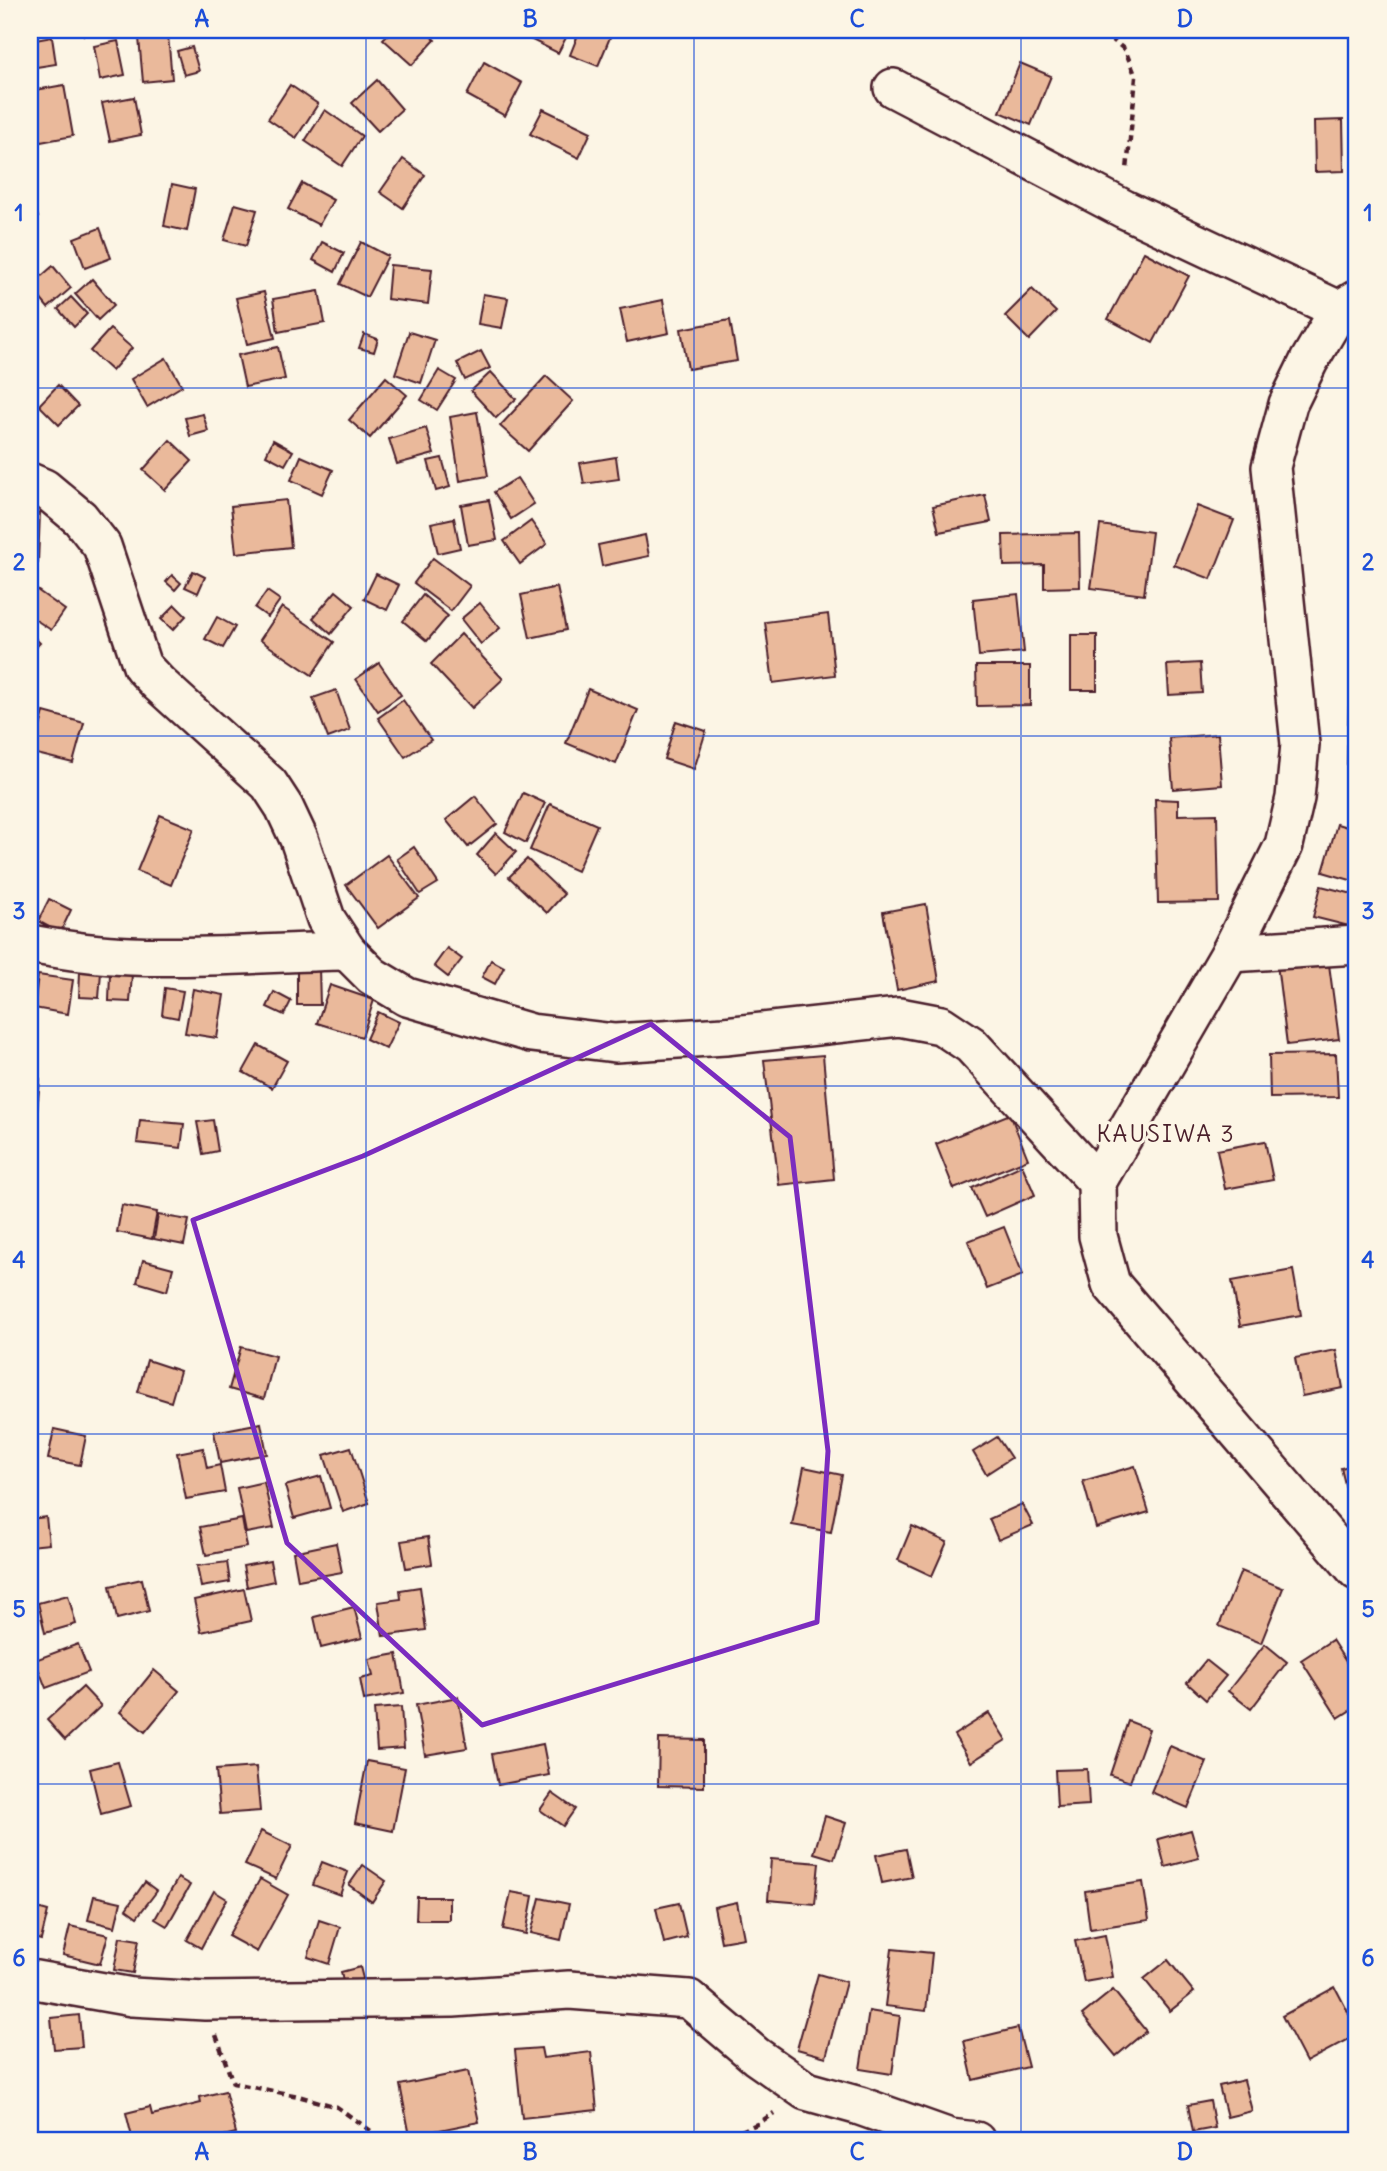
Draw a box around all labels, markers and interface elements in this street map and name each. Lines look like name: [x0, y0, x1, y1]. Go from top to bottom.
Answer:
text: A: [195, 4, 210, 33]
text: B: [522, 4, 538, 33]
text: C: [849, 4, 865, 33]
text: D: [1177, 4, 1193, 33]
text: 1: [14, 198, 24, 227]
text: 1: [1363, 198, 1373, 227]
text: 2: [13, 547, 26, 576]
text: 2: [1362, 547, 1375, 576]
text: 3: [12, 896, 26, 925]
text: 3: [1361, 896, 1375, 925]
district label: KAUSIWA 3: [1096, 1119, 1236, 1148]
text: 4: [12, 1245, 26, 1274]
text: 4: [1361, 1245, 1375, 1274]
text: 5: [12, 1594, 26, 1623]
text: 5: [1361, 1594, 1375, 1623]
text: 6: [12, 1943, 26, 1972]
text: 6: [1361, 1943, 1375, 1972]
text: A: [195, 2137, 210, 2166]
text: B: [522, 2137, 538, 2166]
text: C: [849, 2137, 865, 2166]
text: D: [1177, 2137, 1193, 2166]

